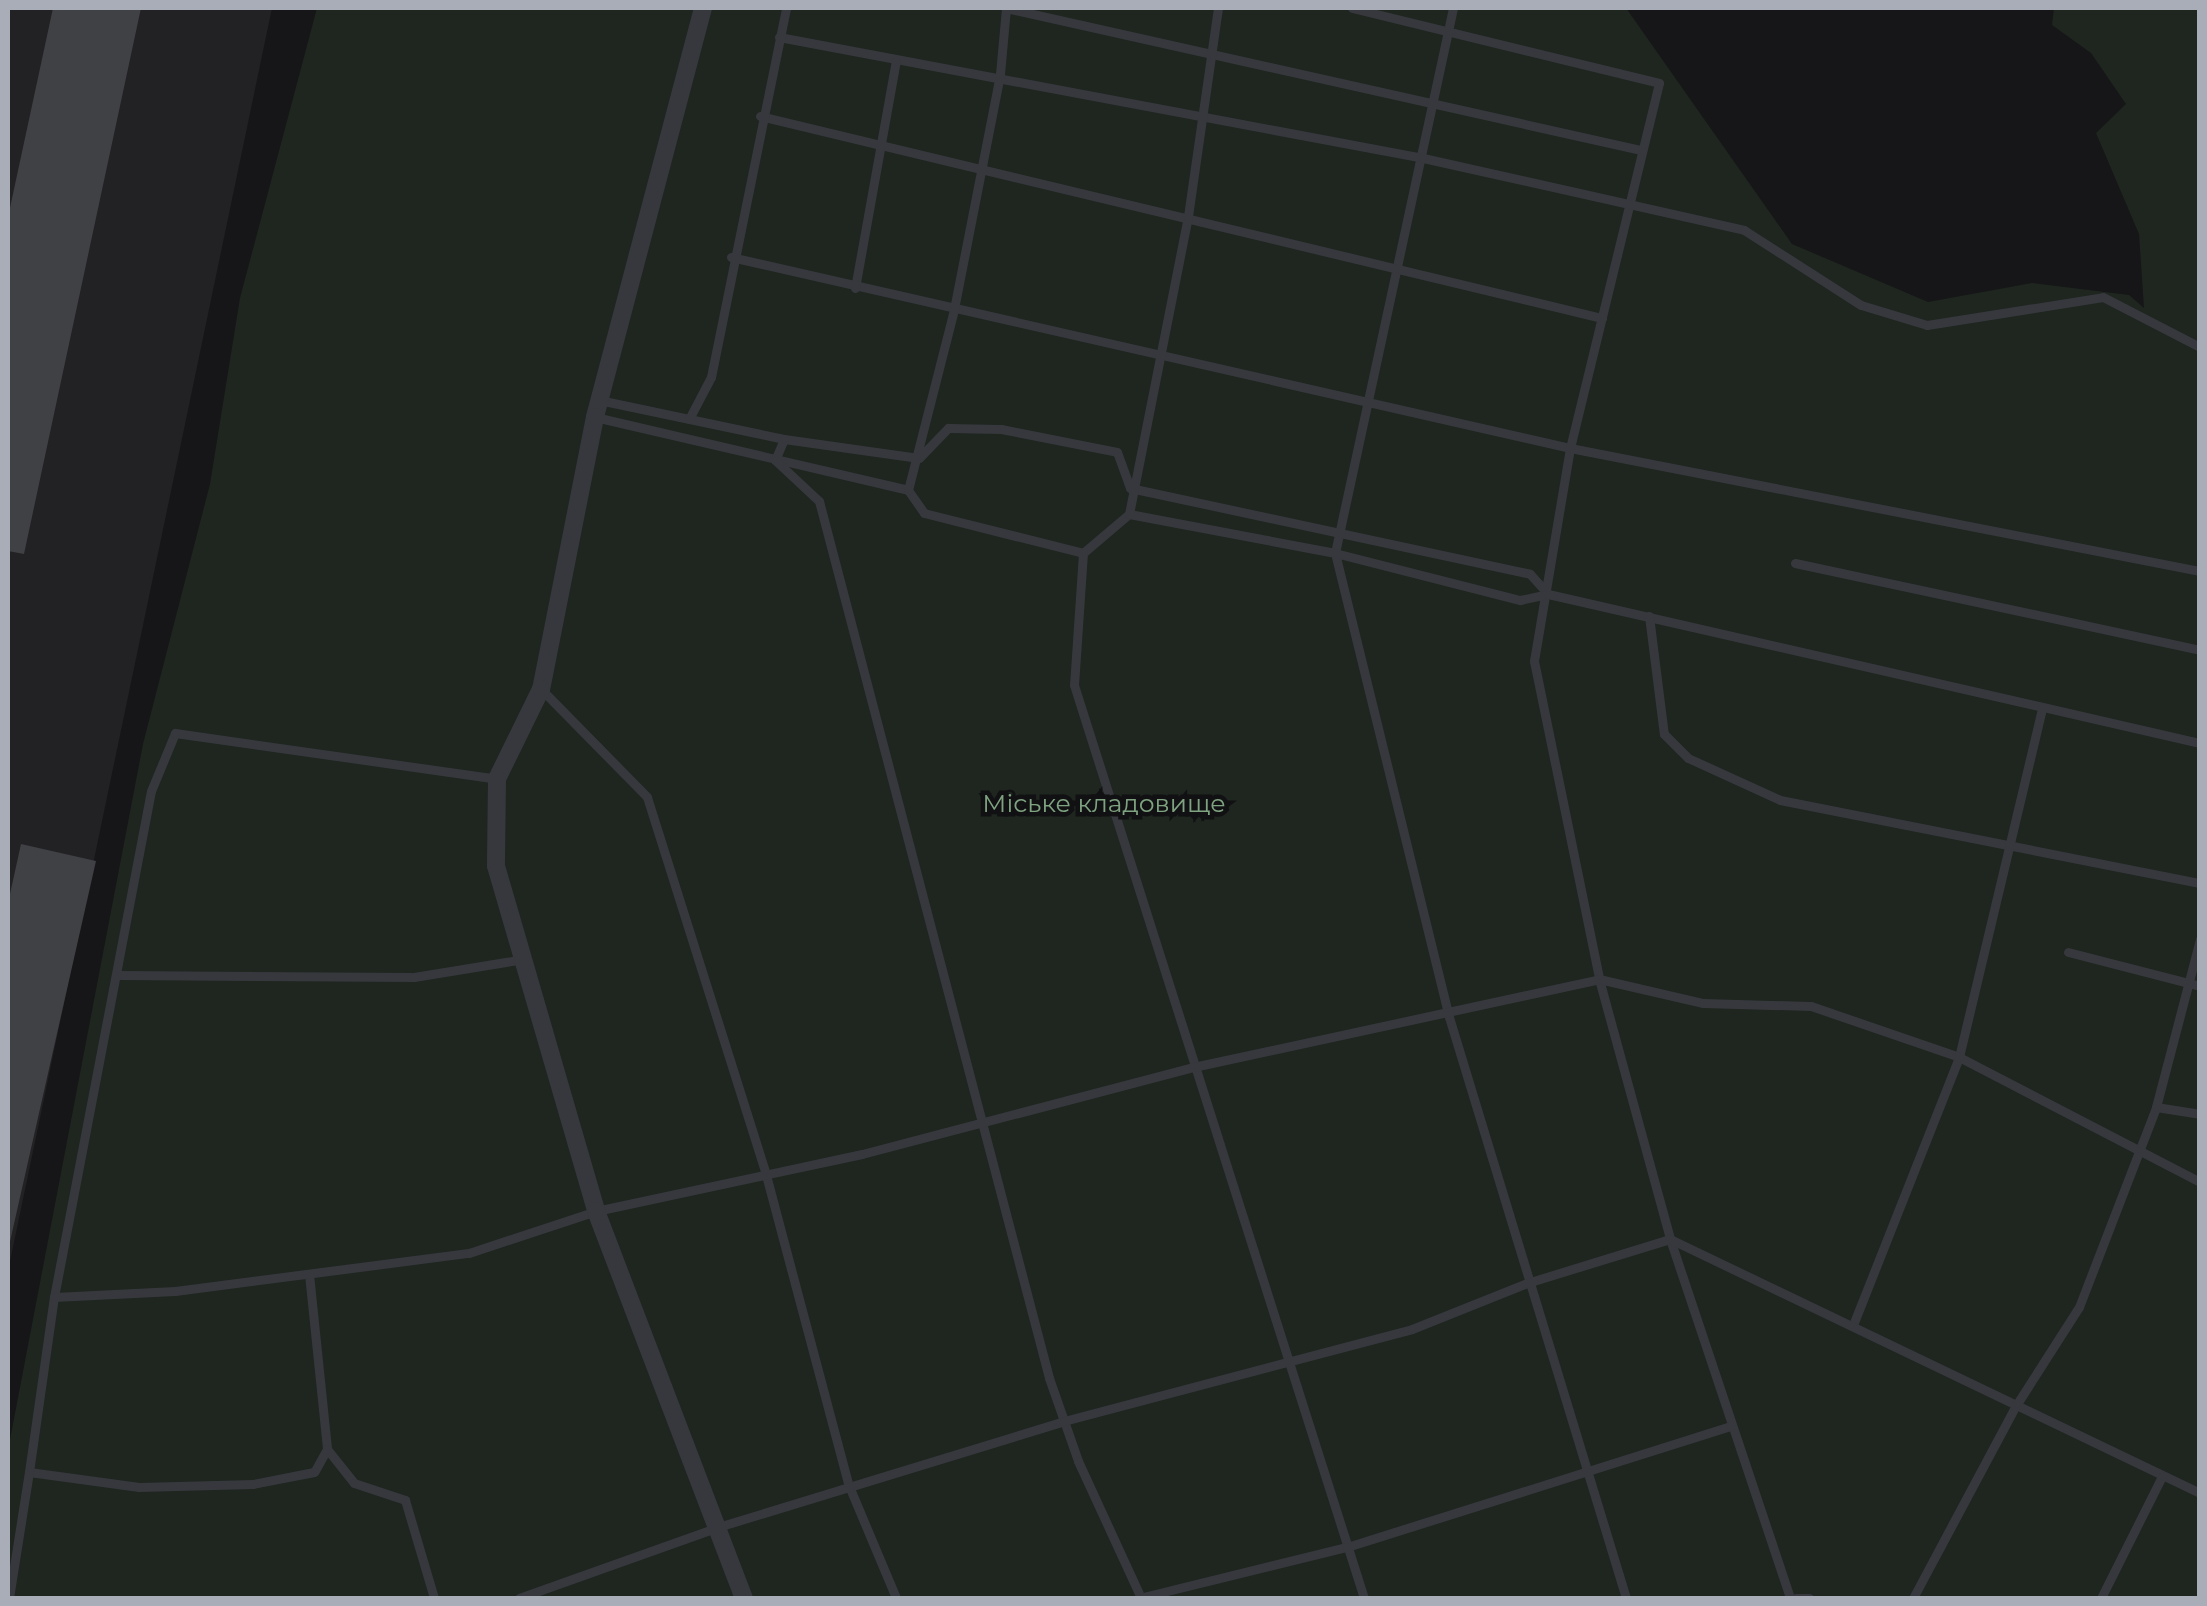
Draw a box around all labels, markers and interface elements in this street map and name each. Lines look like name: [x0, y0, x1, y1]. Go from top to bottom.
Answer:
park label: Міське кладовище: [982, 788, 1226, 818]

